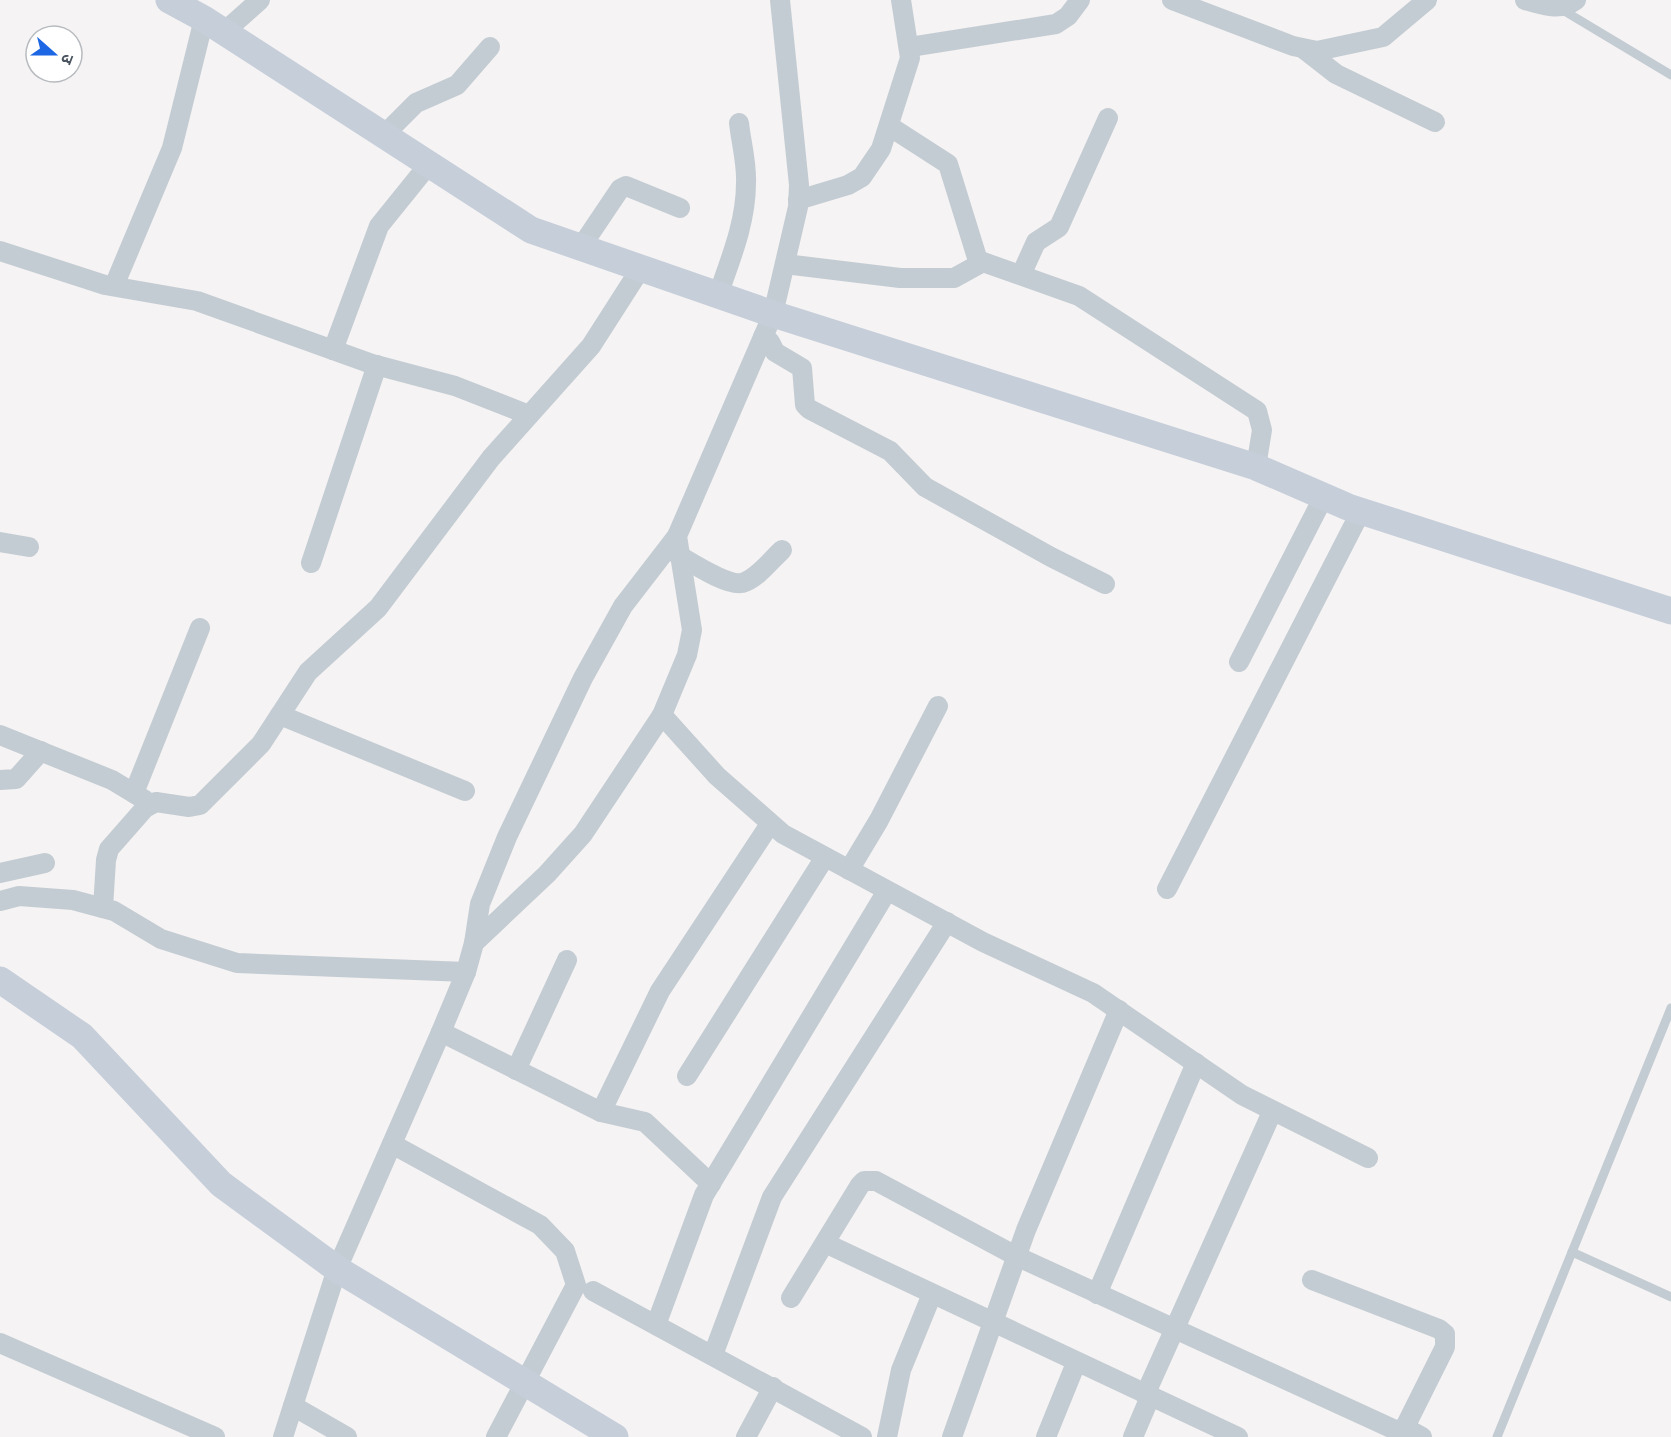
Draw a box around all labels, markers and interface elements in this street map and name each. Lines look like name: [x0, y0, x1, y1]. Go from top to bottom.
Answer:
north arrow: [24, 24, 84, 84]
text: उ: [56, 51, 79, 68]

